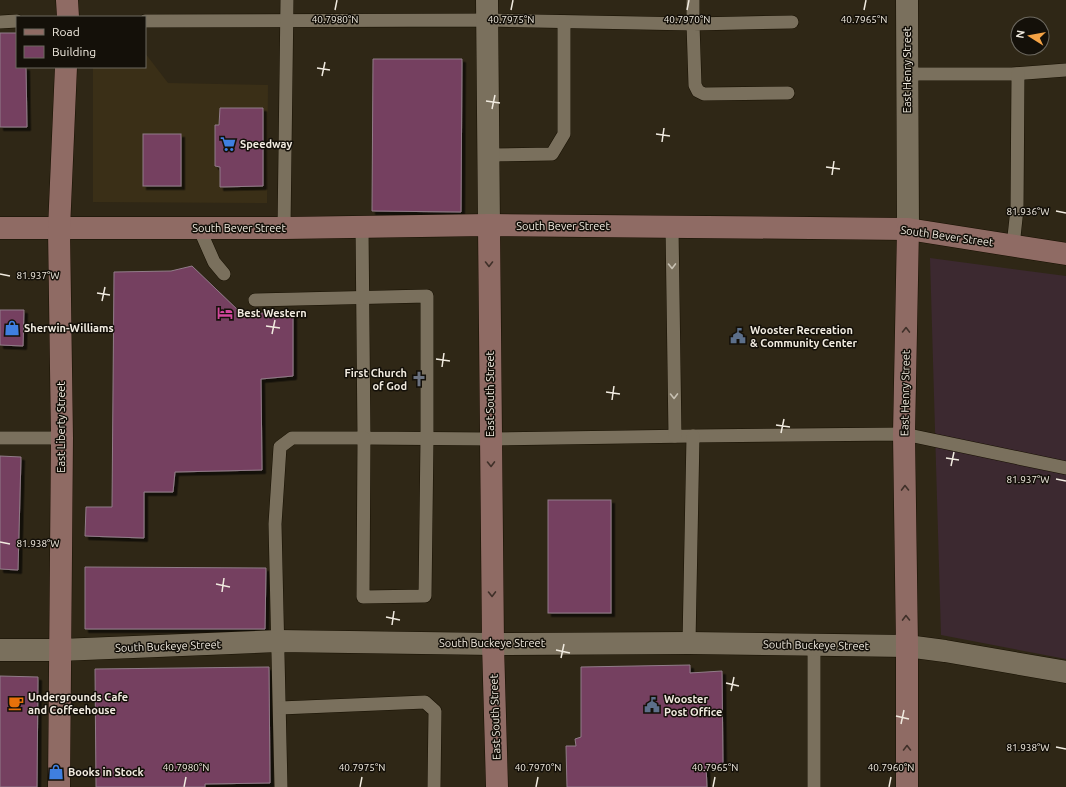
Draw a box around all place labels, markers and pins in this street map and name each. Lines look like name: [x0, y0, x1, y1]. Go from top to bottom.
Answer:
supermarket icon: Speedway: [219, 135, 237, 153]
place label: Speedway: [240, 138, 292, 150]
hotel icon: Best Western: [216, 304, 234, 322]
place label: Best Western: [237, 307, 307, 319]
shop icon: Sherwin-Williams: [3, 319, 21, 337]
place label: Sherwin-Williams: [24, 322, 114, 334]
place label: Wooster Recreation & Community Center: [750, 324, 858, 349]
public building icon: Wooster Recreation & Community Center: [729, 327, 747, 345]
place label: First Church of God: [345, 367, 407, 392]
church icon: First Church of God: [410, 370, 428, 388]
place label: Undergrounds Cafe and Coffeehouse: [28, 691, 128, 716]
place label: Wooster Post Office: [664, 693, 722, 718]
cafe icon: Undergrounds Cafe and Coffeehouse: [7, 694, 25, 712]
public building icon: Wooster Post Office: [643, 696, 661, 714]
shop icon: Books in Stock: [47, 763, 65, 781]
place label: Books in Stock: [68, 766, 144, 778]

